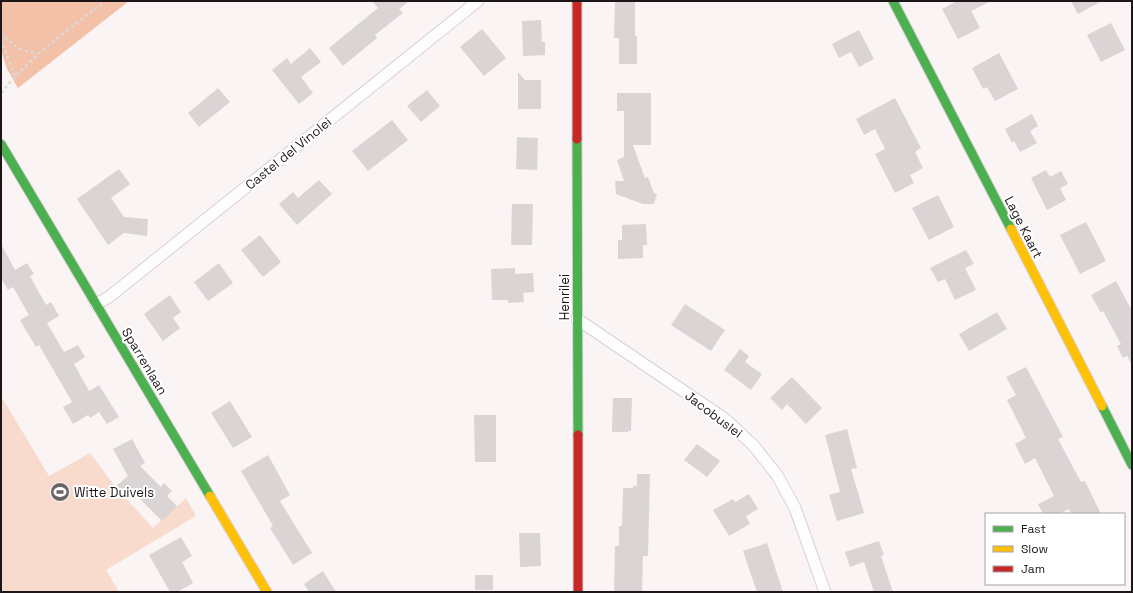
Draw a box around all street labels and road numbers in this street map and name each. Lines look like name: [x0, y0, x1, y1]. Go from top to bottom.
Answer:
street label: Castel del Vinolei: [242, 113, 335, 193]
street label: Lage Kaart: [1001, 193, 1046, 261]
street label: Henrilei: [556, 274, 573, 320]
street label: Sparrenlaan: [118, 325, 171, 398]
street label: Jacobuslei: [682, 387, 746, 442]

